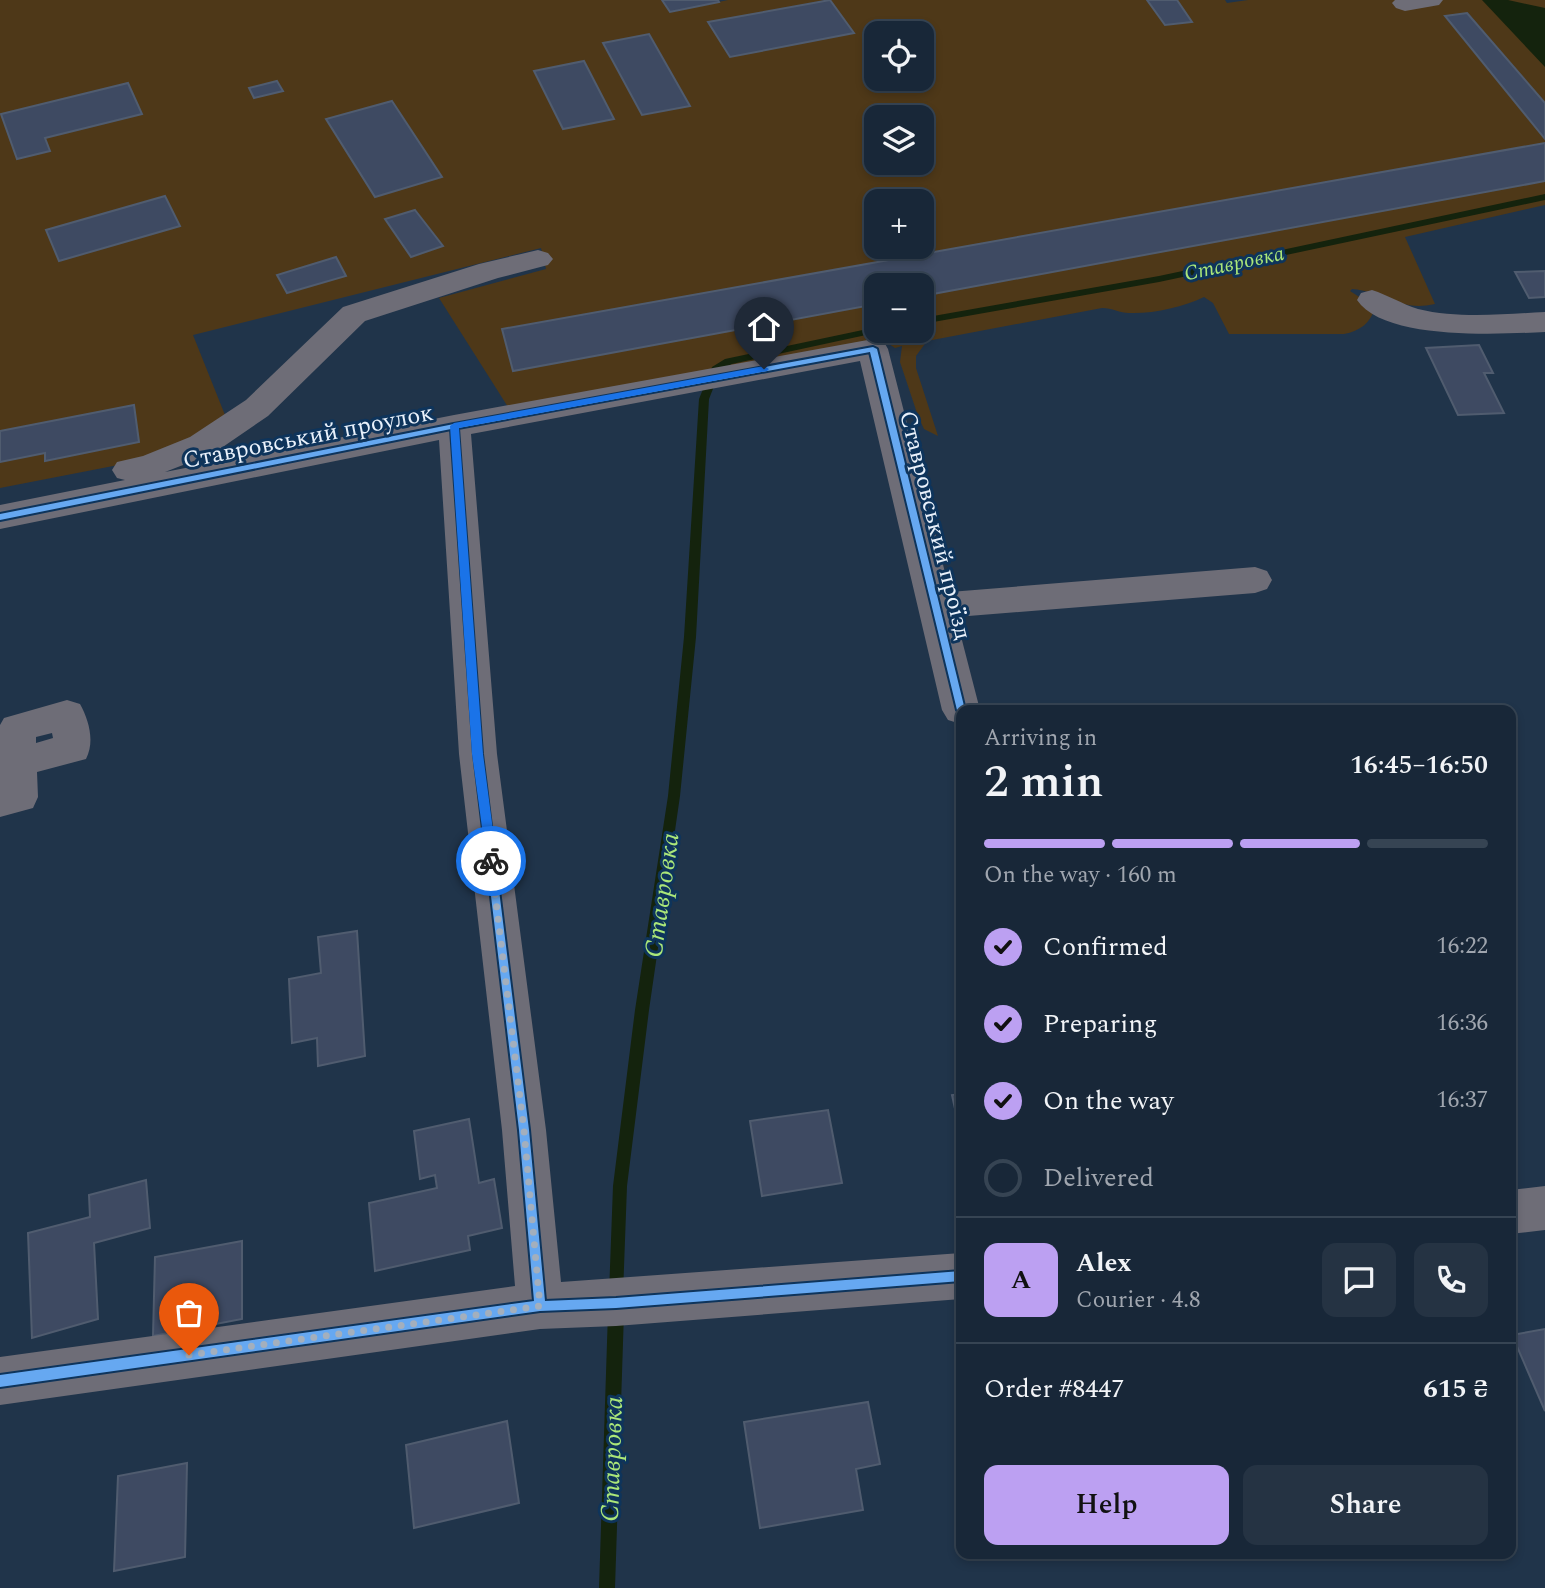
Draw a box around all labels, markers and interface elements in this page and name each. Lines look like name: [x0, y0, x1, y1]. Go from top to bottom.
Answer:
map controls: [864, 21, 934, 343]
button: locate: [864, 21, 934, 91]
button: layers: [864, 105, 934, 175]
button: +: [864, 189, 934, 259]
water label: Ставровка: [1181, 238, 1288, 290]
button: −: [864, 273, 934, 343]
pin: [734, 297, 794, 369]
icon: home: [745, 308, 783, 346]
street label: Ставровський проулок: [180, 395, 437, 479]
street label: Ставровський проїзд: [889, 407, 981, 644]
text: Arriving in: [984, 721, 1097, 756]
text: 16:45–16:50: [1350, 745, 1488, 785]
text: 2 min: [984, 747, 1103, 817]
courier: [456, 826, 526, 896]
water label: Ставровка: [633, 830, 691, 960]
icon: bike: [472, 842, 510, 880]
text: On the way · 160 m: [984, 858, 1177, 893]
text: Confirmed: [1043, 927, 1168, 967]
icon: check: [984, 928, 1022, 966]
text: 16:22: [1436, 929, 1488, 964]
text: Preparing: [1043, 1004, 1157, 1044]
icon: check: [984, 1005, 1022, 1043]
text: 16:36: [1436, 1006, 1488, 1041]
text: On the way: [1043, 1081, 1174, 1121]
icon: check: [984, 1082, 1022, 1120]
text: 16:37: [1436, 1083, 1488, 1118]
text: Delivered: [1043, 1158, 1154, 1198]
text: Alex: [1076, 1243, 1131, 1283]
button: chat: [1322, 1243, 1396, 1317]
button: phone: [1414, 1243, 1488, 1317]
text: A: [1011, 1260, 1031, 1300]
pin: [159, 1283, 219, 1355]
text: Courier · 4.8: [1076, 1283, 1201, 1318]
icon: bag: [170, 1294, 208, 1332]
text: Order #8447: [984, 1369, 1124, 1409]
text: 615 ₴: [1423, 1369, 1488, 1409]
water label: Ставровка: [590, 1396, 634, 1523]
button: Help: [984, 1465, 1229, 1545]
button: Share: [1243, 1465, 1488, 1545]

